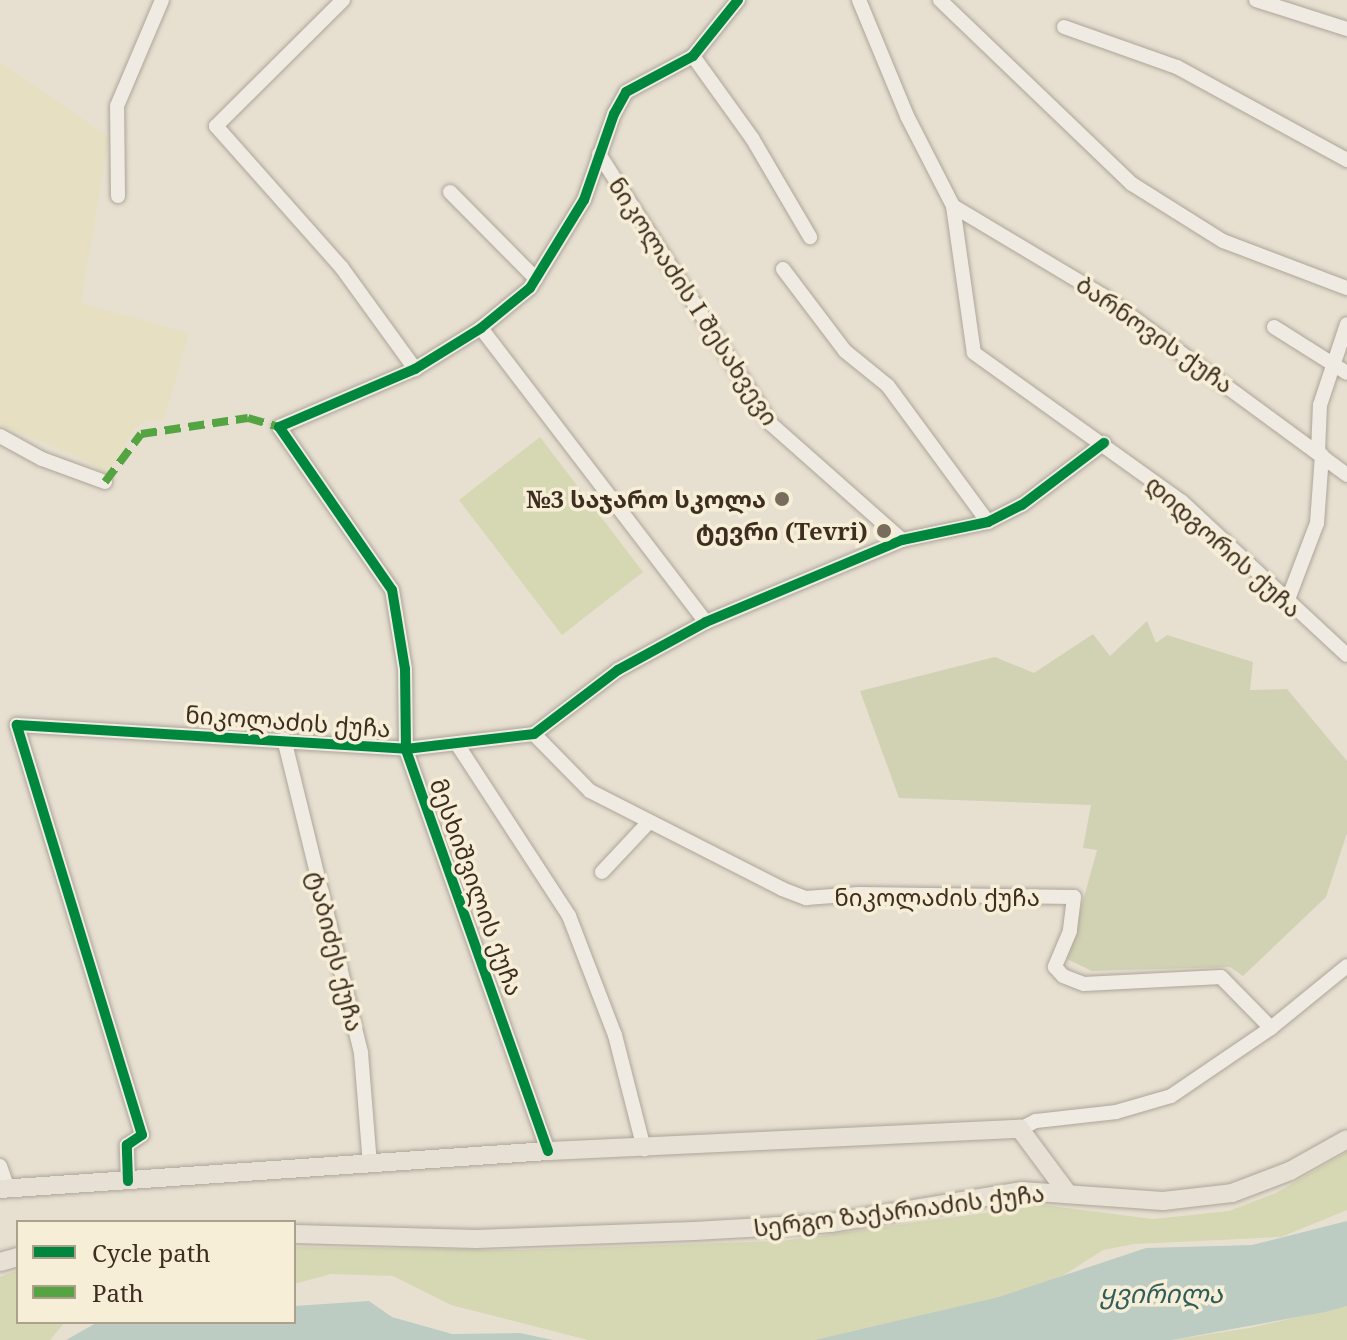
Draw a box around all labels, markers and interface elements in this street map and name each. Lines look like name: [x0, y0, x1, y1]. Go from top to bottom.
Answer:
street label: ნიკოლაძის I შესახვევი: [603, 172, 785, 430]
street label: ბარნოვის ქუჩა: [1071, 269, 1239, 399]
street label: დიდგორის ქუჩა: [1141, 469, 1307, 623]
place label: №3 საჯარო სკოლა: [526, 485, 766, 513]
marker: №3 საჯარო სკოლა: [773, 490, 791, 508]
place label: ტევრი (Tevri): [696, 517, 868, 545]
marker: ტევრი (Tevri): [875, 522, 893, 540]
street label: ნიკოლაძის ქუჩა: [184, 699, 392, 743]
street label: მესხიშვილის ქუჩა: [424, 774, 530, 1000]
street label: ტაბიძეს ქუჩა: [302, 868, 370, 1034]
street label: ნიკოლაძის ქუჩა: [834, 883, 1040, 911]
street label: სერგო ზაქარიაძის ქუჩა: [752, 1178, 1046, 1242]
legend: [16, 1220, 296, 1324]
text: Cycle path: [92, 1236, 211, 1269]
text: Path: [92, 1276, 144, 1309]
water label: ყვირილა: [1099, 1278, 1223, 1310]

